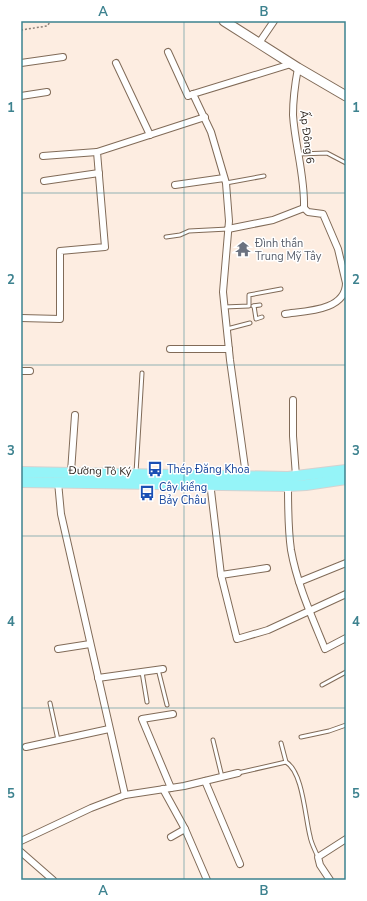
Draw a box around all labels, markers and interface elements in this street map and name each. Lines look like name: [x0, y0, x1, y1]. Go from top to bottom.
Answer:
text: A: [98, 3, 108, 21]
text: B: [260, 3, 269, 21]
text: 1: [7, 99, 15, 117]
text: 1: [352, 99, 360, 117]
street label: Ấp Đông 6: [296, 109, 320, 165]
place label: Đình thần Trung Mỹ Tây: [254, 236, 322, 264]
temple icon: Đình thần Trung Mỹ Tây: [234, 240, 252, 258]
text: 2: [7, 271, 15, 289]
text: 2: [352, 271, 360, 289]
text: 3: [7, 442, 15, 460]
text: 3: [352, 442, 360, 460]
bus stop icon: Thép Đăng Khoa: [146, 460, 164, 478]
place label: Thép Đăng Khoa: [167, 462, 250, 477]
street label: Đường Tô Ký: [67, 463, 132, 479]
place label: Cây kiểng Bảy Châu: [159, 480, 207, 508]
bus stop icon: Cây kiểng Bảy Châu: [138, 484, 156, 502]
text: 4: [7, 613, 15, 631]
text: 4: [352, 613, 360, 631]
text: 5: [7, 785, 15, 803]
text: 5: [352, 785, 360, 803]
text: A: [98, 882, 108, 900]
text: B: [260, 882, 269, 900]

